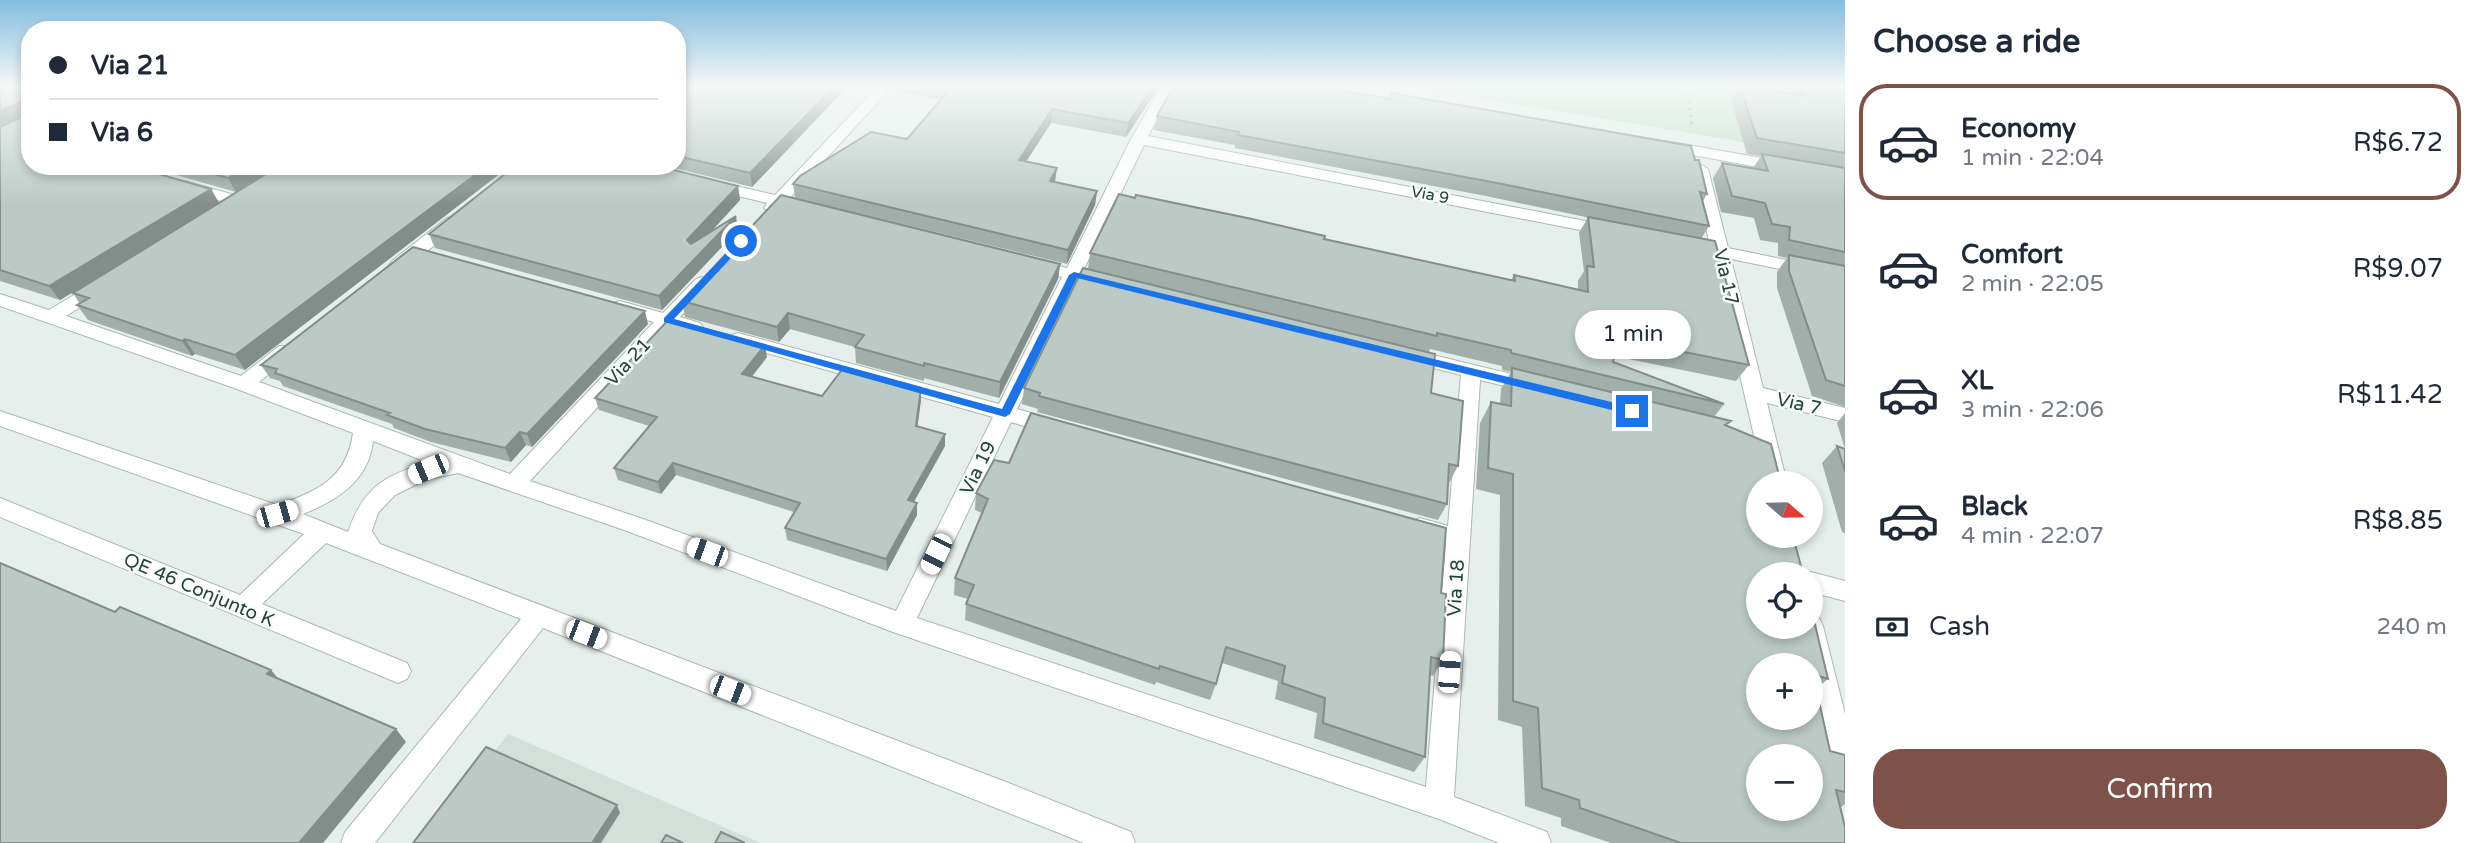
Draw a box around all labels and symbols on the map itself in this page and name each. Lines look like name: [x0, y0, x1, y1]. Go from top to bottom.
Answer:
street label: Via 9: [1409, 182, 1451, 208]
route start: [725, 225, 757, 257]
street label: Via 17: [1709, 247, 1743, 307]
callout: 1 min: [1574, 310, 1690, 358]
street label: Via 21: [600, 334, 656, 390]
street label: Via 7: [1774, 388, 1824, 420]
route end: [1616, 395, 1648, 427]
street label: Via 19: [956, 437, 1000, 499]
car: [405, 451, 452, 487]
north arrow: [1746, 471, 1824, 548]
car: [254, 498, 301, 530]
car: [918, 531, 955, 577]
car: [684, 535, 731, 569]
street label: QE 46 Conjunto K: [120, 548, 278, 632]
street label: Via 18: [1443, 559, 1469, 617]
car: [563, 617, 610, 651]
car: [1438, 650, 1461, 694]
car: [707, 673, 754, 707]

